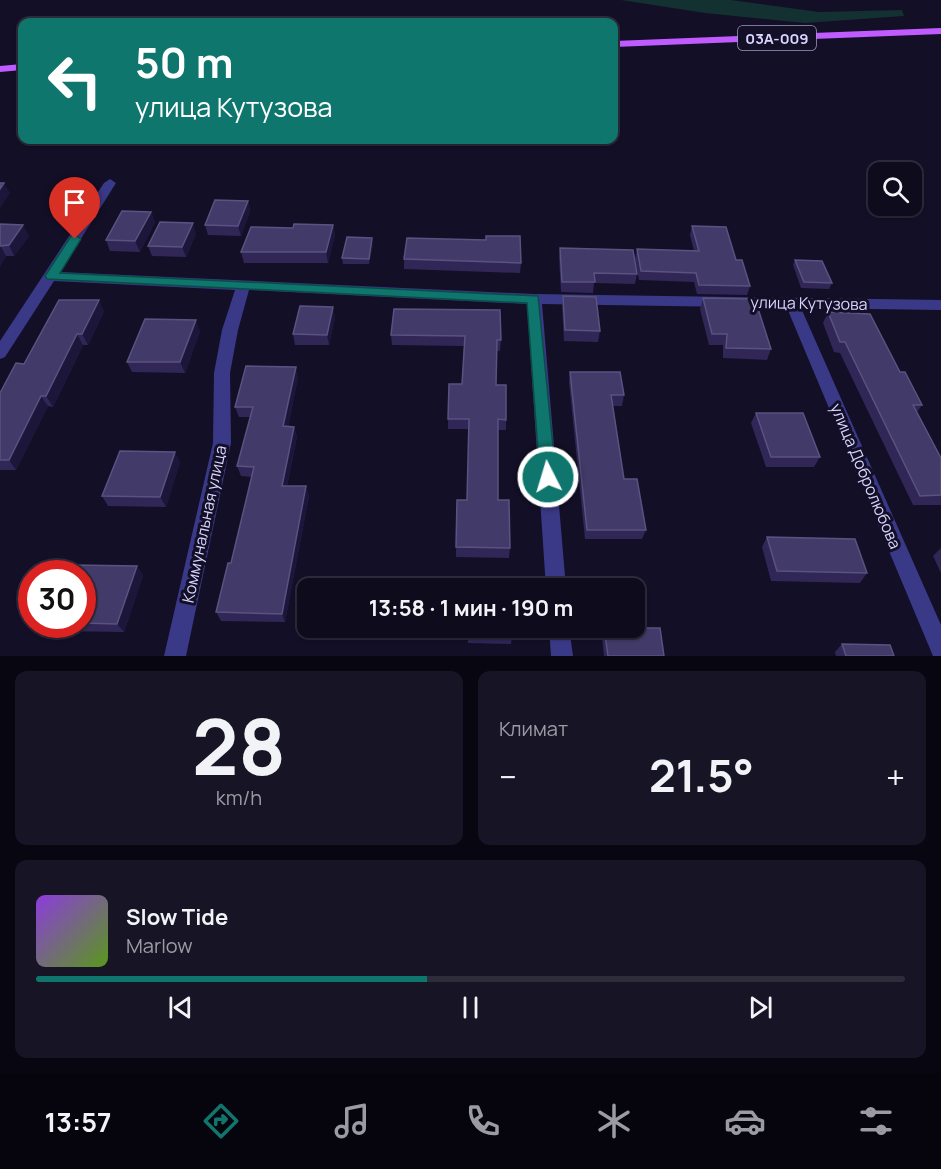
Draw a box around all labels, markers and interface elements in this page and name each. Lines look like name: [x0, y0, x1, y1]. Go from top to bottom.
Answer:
road number: 03А-009: [738, 26, 816, 50]
text: 50 m: [135, 33, 233, 91]
icon: left: [36, 42, 114, 120]
text: улица Кутузова: [135, 88, 333, 125]
map controls: [868, 162, 922, 216]
button: search: [868, 162, 922, 216]
pin: [49, 177, 100, 239]
icon: arrive: [58, 186, 91, 219]
street label: улица Кутузова: [750, 291, 868, 315]
street label: улица Добролюбова: [825, 400, 907, 552]
street label: Коммунальная улица: [177, 443, 231, 605]
position arrow: [516, 445, 580, 509]
speed limit sign: 30: [18, 560, 96, 638]
text: 13:58 · 1 мин · 190 m: [369, 593, 573, 623]
text: 28: [192, 692, 286, 798]
text: Климат: [499, 715, 568, 742]
text: 21.5°: [649, 744, 754, 806]
text: −: [499, 754, 517, 799]
text: +: [886, 754, 905, 799]
text: km/h: [216, 784, 262, 811]
text: Slow Tide: [126, 902, 228, 932]
text: Marlow: [126, 932, 193, 959]
icon: previous: [164, 991, 197, 1024]
icon: pause: [454, 991, 487, 1024]
icon: next: [744, 991, 777, 1024]
icon: directions: [200, 1100, 242, 1142]
icon: music: [331, 1100, 373, 1142]
icon: phone: [462, 1100, 504, 1142]
icon: climate: [593, 1100, 635, 1142]
icon: car: [724, 1100, 766, 1142]
icon: filters: [855, 1100, 897, 1142]
text: 13:57: [44, 1103, 111, 1140]

